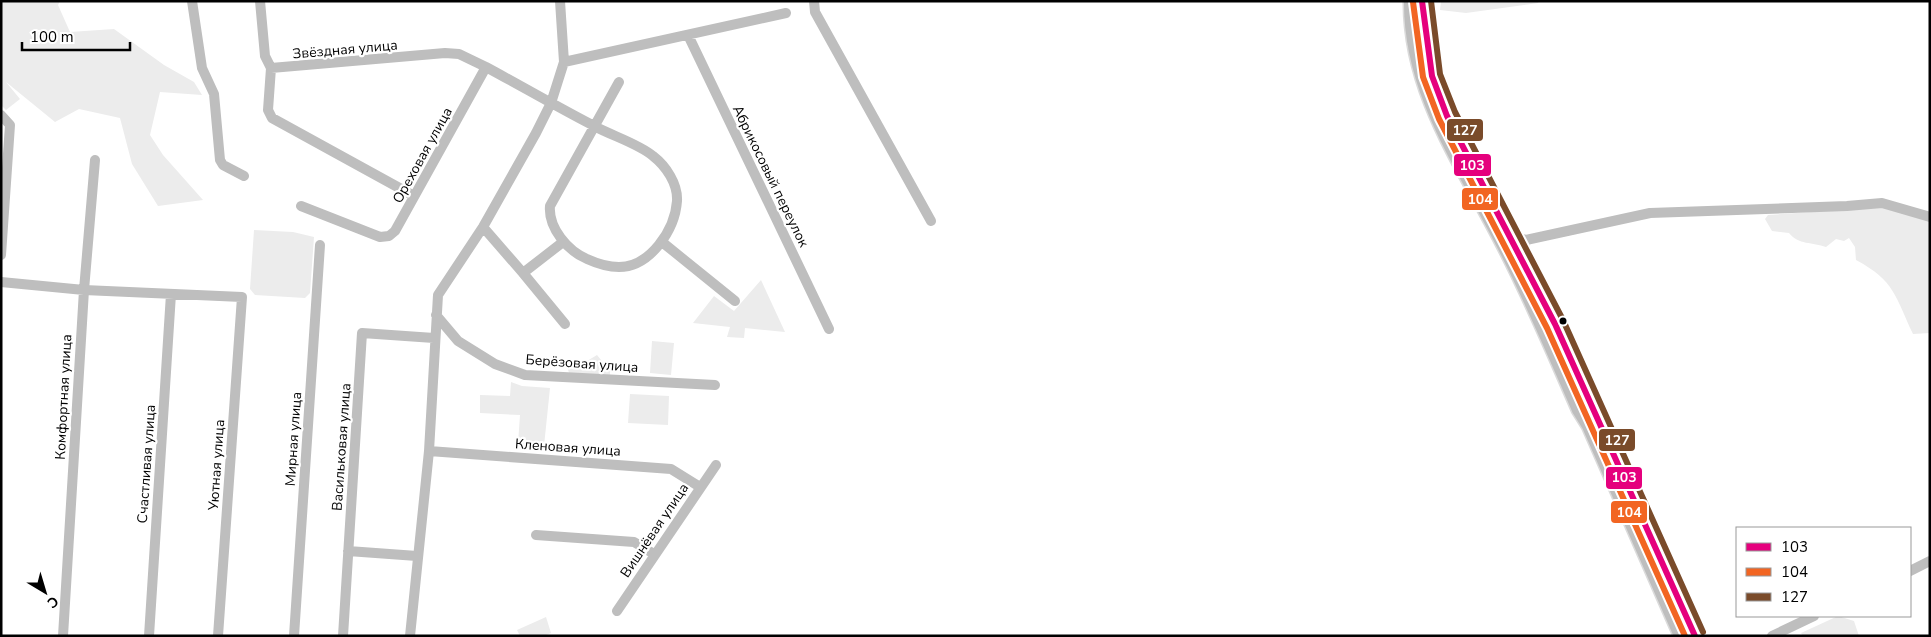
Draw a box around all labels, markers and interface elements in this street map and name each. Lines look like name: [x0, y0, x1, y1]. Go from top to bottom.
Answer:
scale bar: [22, 20, 130, 52]
text: 100 m: [30, 27, 74, 47]
street label: Звёздная улица: [292, 35, 398, 64]
street label: Абрикосовый переулок: [728, 102, 813, 251]
street label: Ореховая улица: [388, 104, 457, 207]
line badge: 127: [1446, 118, 1484, 142]
text: 127: [1452, 121, 1478, 140]
line badge: 103: [1453, 153, 1492, 177]
text: 103: [1459, 156, 1485, 175]
line badge: 104: [1461, 187, 1499, 211]
text: 104: [1467, 190, 1493, 209]
unlabelled marker: [1558, 316, 1568, 326]
street label: Комфортная улица: [51, 334, 76, 460]
street label: Берёзовая улица: [525, 350, 639, 377]
street label: Васильковая улица: [328, 383, 355, 512]
street label: Мирная улица: [281, 391, 306, 487]
street label: Счастливая улица: [133, 404, 160, 524]
street label: Уютная улица: [204, 419, 229, 512]
line badge: 127: [1598, 428, 1636, 452]
text: 127: [1604, 431, 1630, 450]
street label: Кленовая улица: [514, 434, 622, 461]
line badge: 103: [1605, 466, 1643, 490]
text: 103: [1611, 468, 1637, 487]
street label: Вишнёвая улица: [616, 479, 693, 581]
line badge: 104: [1610, 500, 1648, 524]
text: 104: [1616, 503, 1642, 522]
legend: [1736, 527, 1911, 617]
text: 103: [1781, 537, 1808, 557]
text: 104: [1781, 562, 1808, 582]
north arrow: [20, 567, 70, 617]
text: 127: [1781, 587, 1808, 607]
text: С: [43, 591, 62, 613]

